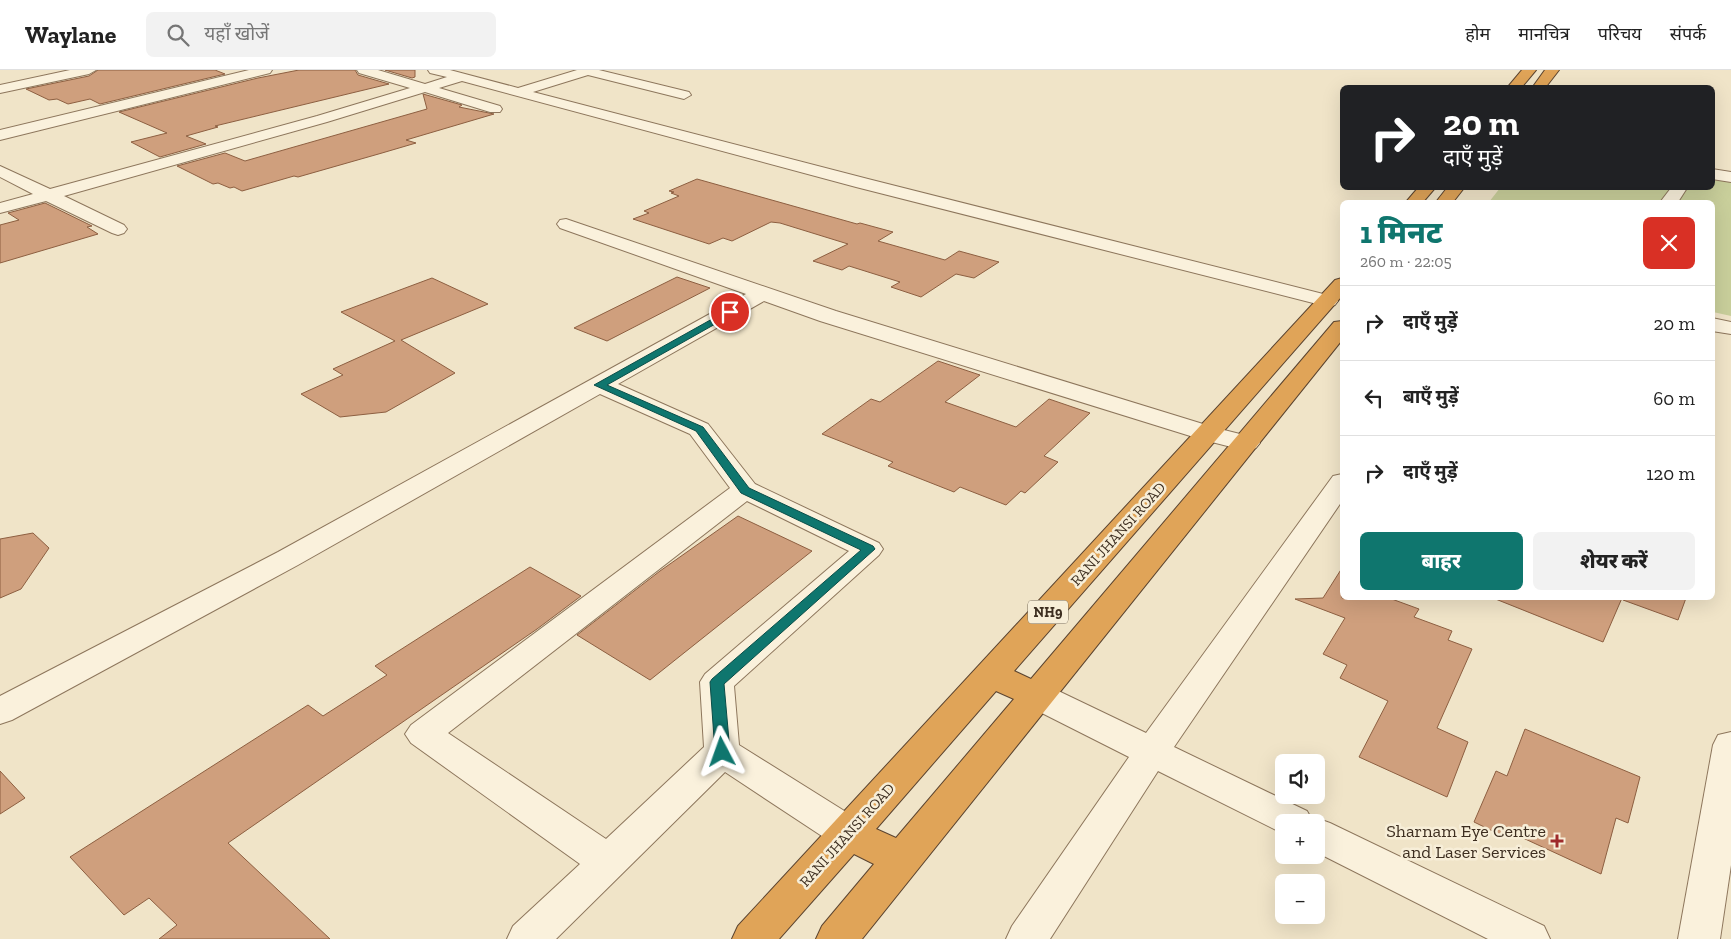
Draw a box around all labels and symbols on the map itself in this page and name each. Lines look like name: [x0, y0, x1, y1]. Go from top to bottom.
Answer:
pin: [709, 291, 751, 333]
street label: RANI JHANSI ROAD: [1067, 479, 1169, 589]
road number: NH9: [1028, 600, 1068, 624]
position arrow: [695, 725, 747, 777]
street label: RANI JHANSI ROAD: [796, 780, 898, 890]
place label: Sharnam Eye Centre and Laser Services: [1386, 820, 1546, 863]
marker: Sharnam Eye Centre and Laser Services: [1550, 834, 1564, 848]

